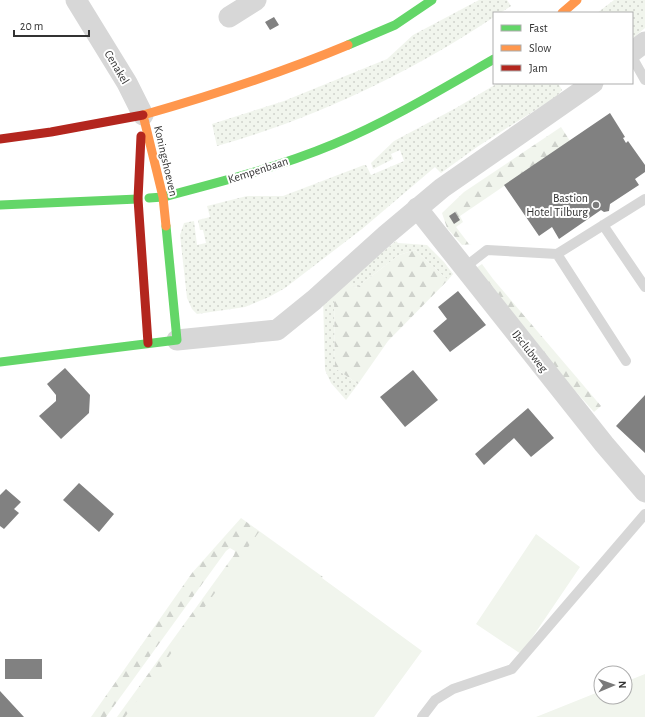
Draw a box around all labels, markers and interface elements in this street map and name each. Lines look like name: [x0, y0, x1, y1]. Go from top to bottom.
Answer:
scale bar: [14, 12, 89, 38]
legend: [493, 12, 633, 84]
text: 20 m: [20, 20, 43, 32]
text: Fast: [529, 22, 548, 34]
text: Slow: [529, 42, 551, 54]
street label: Cenakel: [102, 48, 132, 86]
text: Jam: [529, 62, 548, 74]
street label: Koningshoeven: [152, 125, 180, 197]
street label: Kempenbaan: [226, 155, 290, 185]
place label: Bastion Hotel Tilburg: [526, 192, 588, 218]
marker: Bastion Hotel Tilburg: [591, 200, 601, 210]
street label: IJsclubweg: [510, 328, 550, 375]
north arrow: [593, 665, 633, 705]
text: N: [617, 681, 628, 689]

